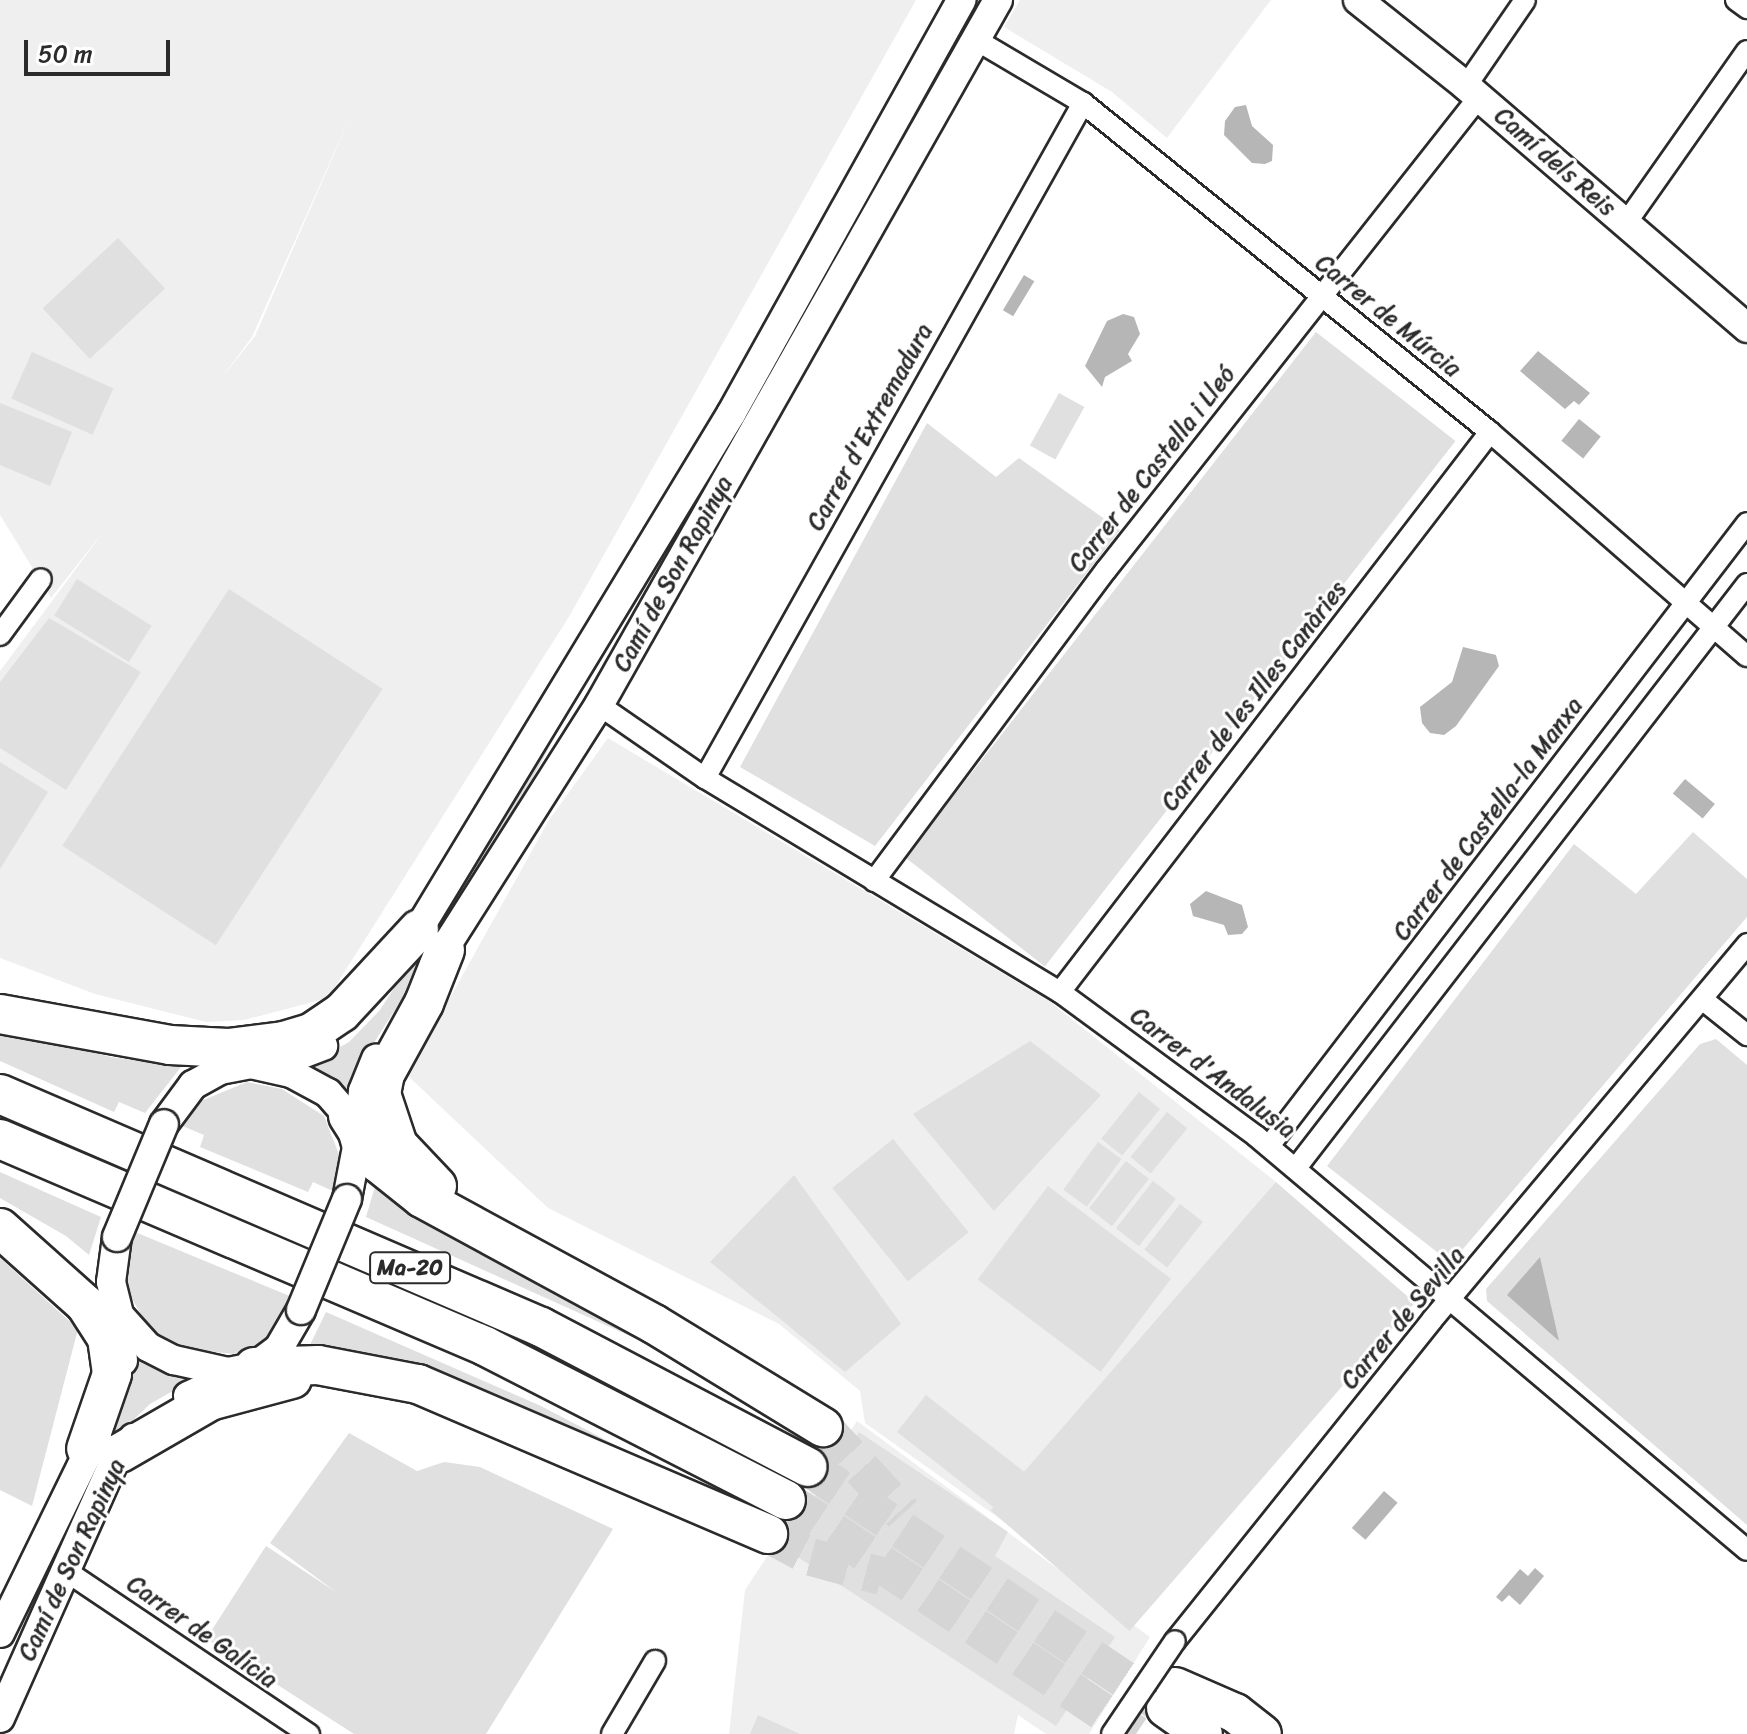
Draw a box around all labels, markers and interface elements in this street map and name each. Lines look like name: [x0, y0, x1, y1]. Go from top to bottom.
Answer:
scale bar: [28, 24, 174, 74]
text: 50 m: [38, 33, 93, 75]
street label: Camí dels Reis: [1489, 102, 1621, 222]
street label: Carrer de Múrcia: [1309, 248, 1467, 384]
street label: Carrer d'Extremadura: [801, 319, 939, 535]
street label: Carrer de Castella i Lleó: [1062, 360, 1242, 578]
street label: Camí de Son Rapinya: [607, 471, 739, 677]
street label: Carrer de les Illes Canàries: [1155, 575, 1353, 817]
street label: Carrer de Castella-la Manxa: [1387, 691, 1589, 947]
street label: Carrer d'Andalusia: [1125, 1001, 1301, 1145]
street label: Carrer de Sevilla: [1335, 1241, 1471, 1395]
road number: Ma-20: [368, 1250, 452, 1286]
street label: Camí de Son Rapinya: [13, 1455, 131, 1665]
street label: Carrer de Galícia: [121, 1569, 283, 1695]

